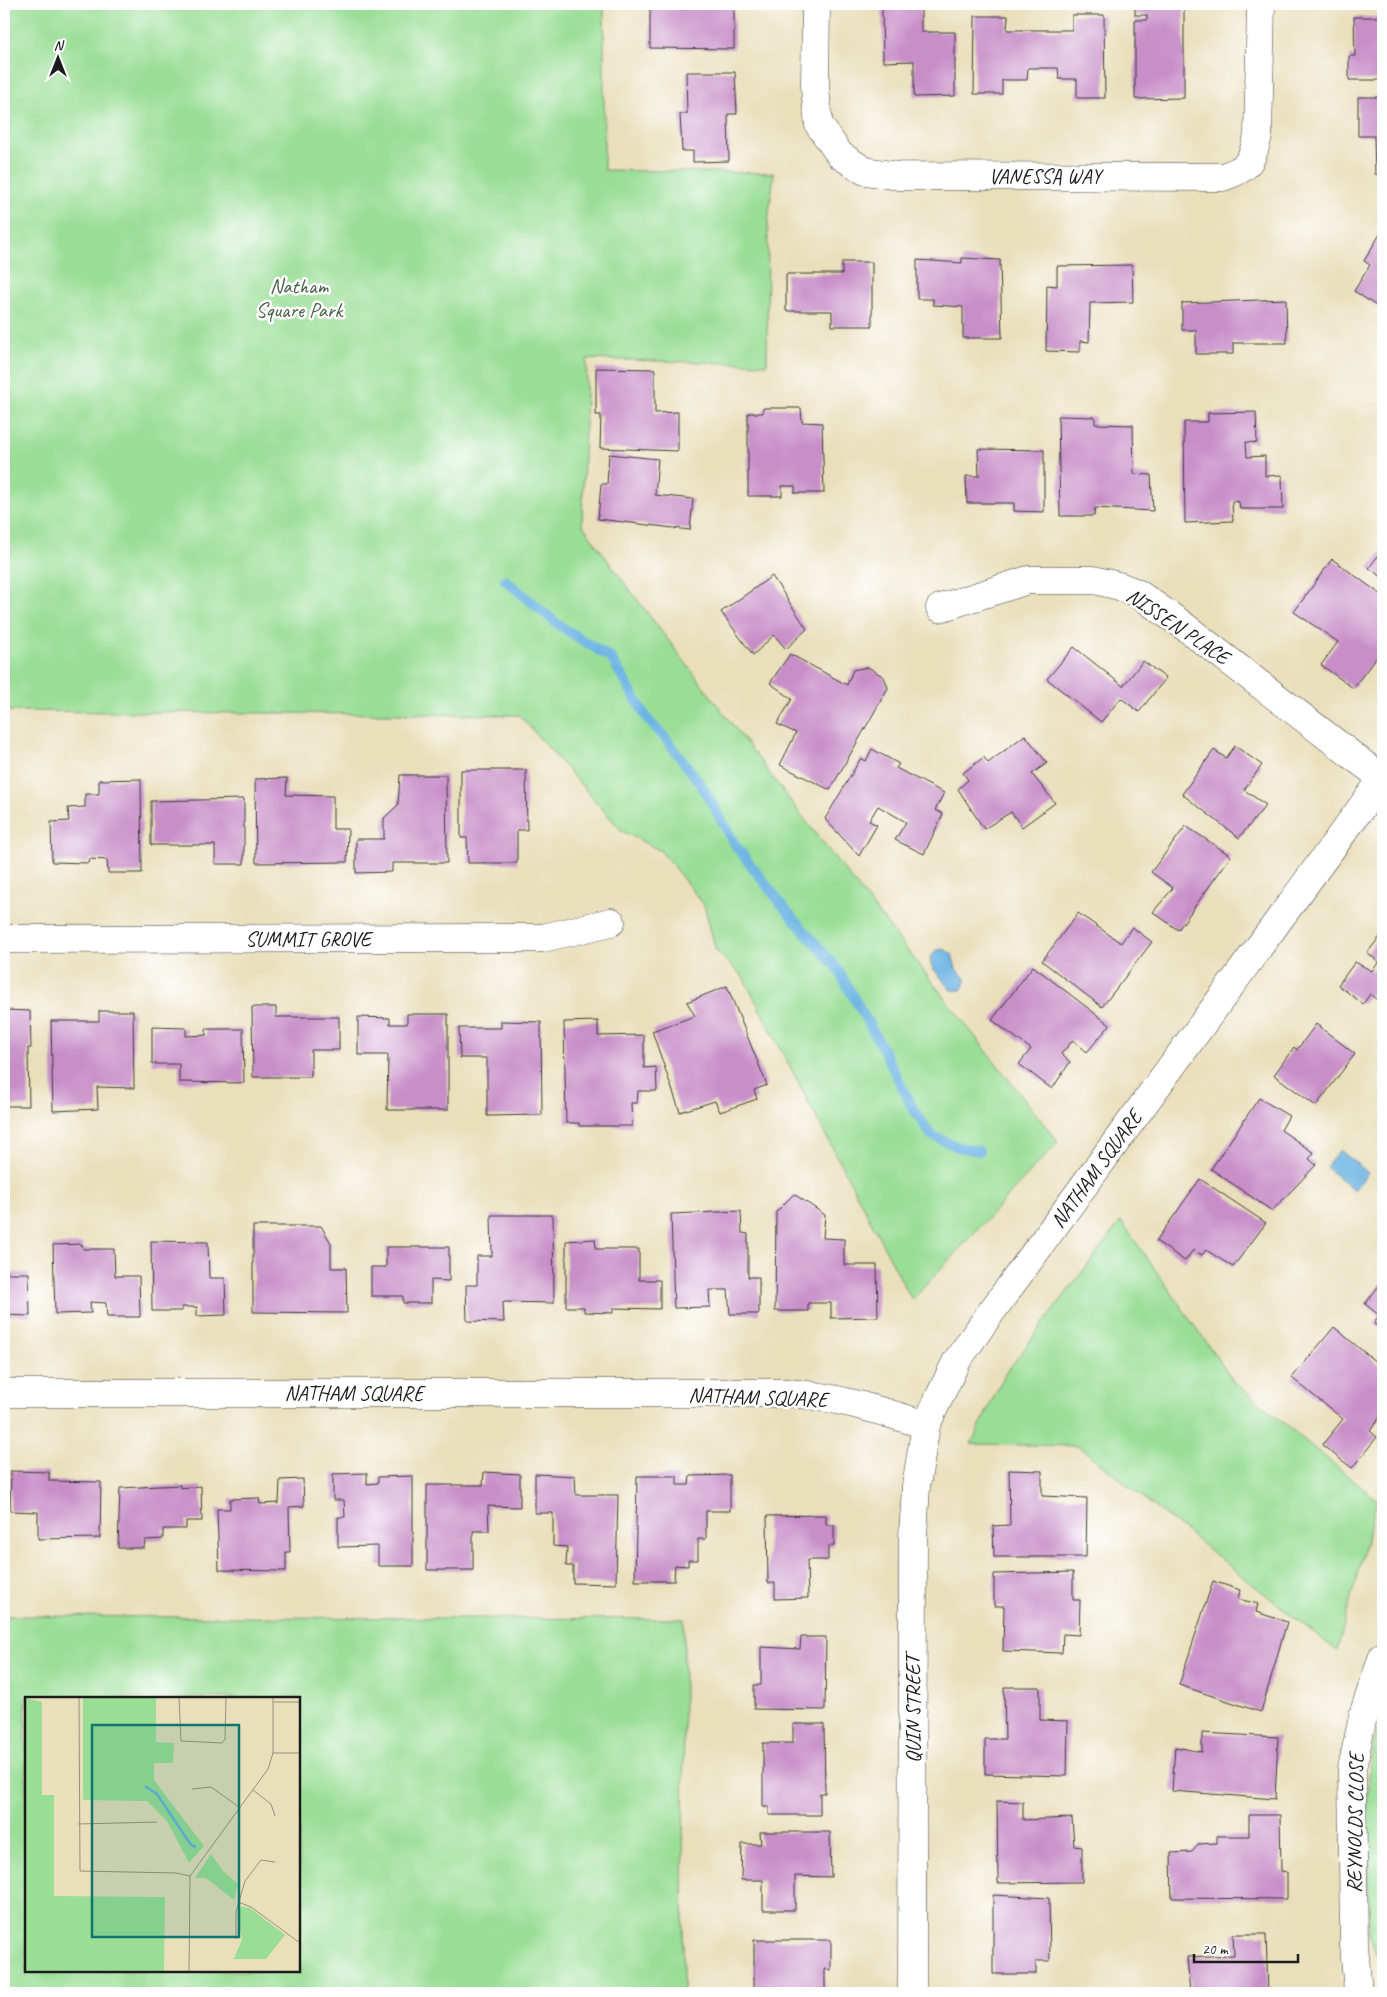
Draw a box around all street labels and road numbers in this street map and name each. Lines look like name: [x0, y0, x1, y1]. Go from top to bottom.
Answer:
street label: VANESSA WAY: [989, 163, 1105, 189]
street label: NISSEN PLACE: [1122, 582, 1237, 672]
street label: SUMMIT GROVE: [245, 926, 374, 952]
street label: NATHAM SQUARE: [1045, 1103, 1149, 1233]
street label: NATHAM SQUARE: [284, 1380, 426, 1406]
street label: NATHAM SQUARE: [688, 1382, 830, 1413]
street label: QUIN STREET: [900, 1650, 926, 1763]
street label: REYNOLDS CLOSE: [1341, 1750, 1369, 1893]

